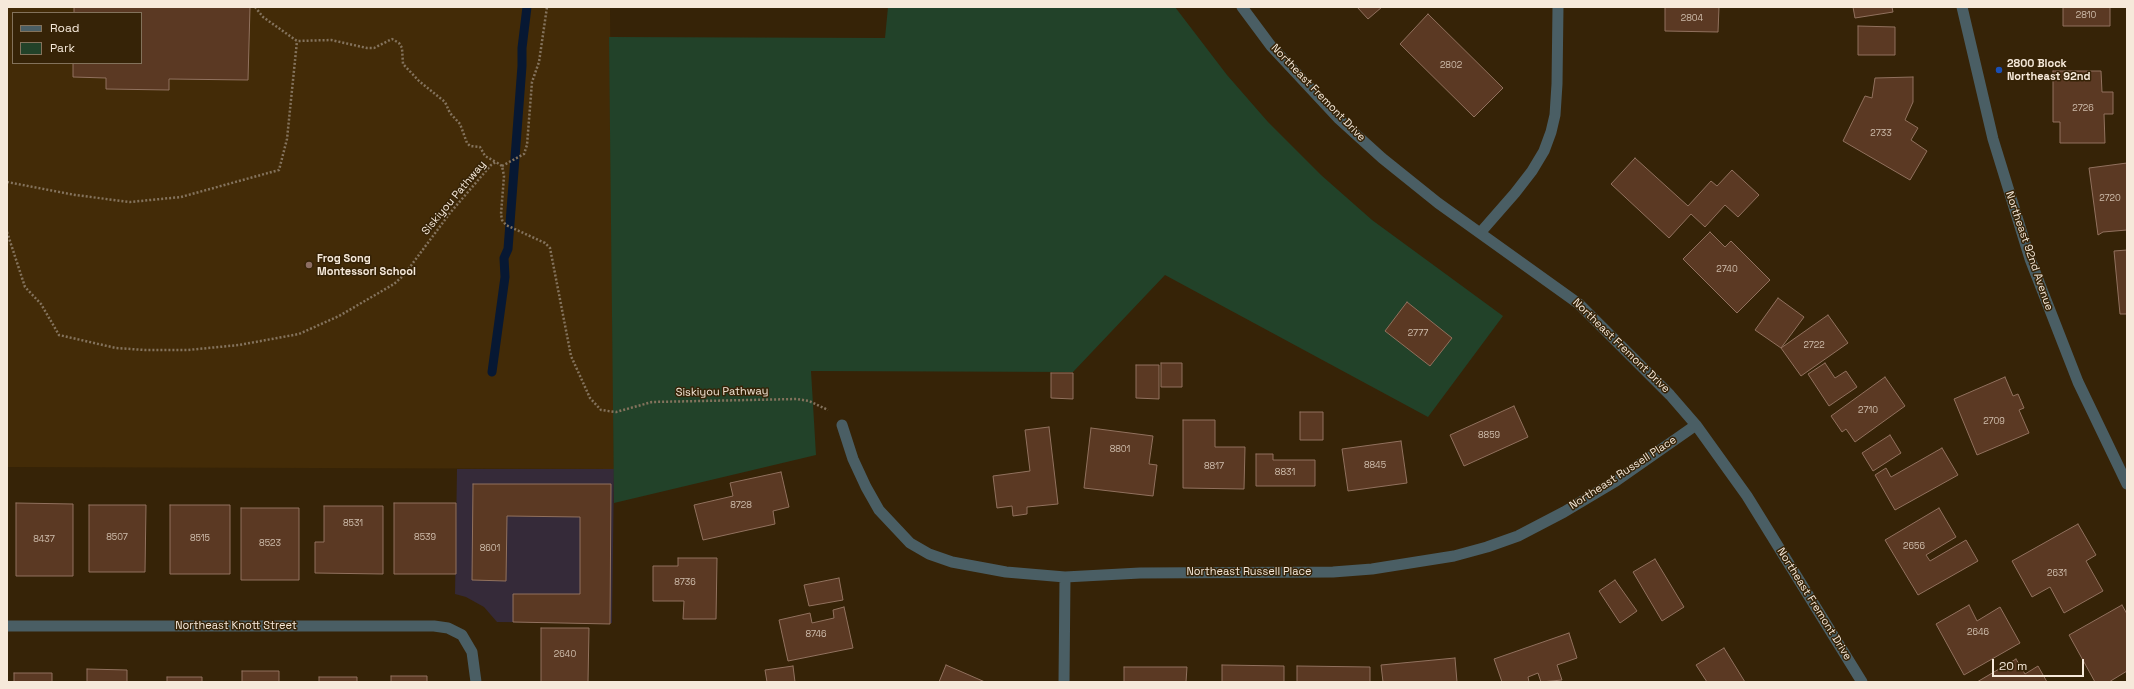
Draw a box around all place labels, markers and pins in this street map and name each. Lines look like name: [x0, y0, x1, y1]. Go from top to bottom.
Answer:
place label: 2800 Block Northeast 92nd: [2007, 57, 2091, 83]
marker: 2800 Block Northeast 92nd: [1994, 65, 2004, 75]
place label: Frog Song Montessori School: [317, 252, 416, 278]
marker: Frog Song Montessori School: [304, 260, 314, 270]

